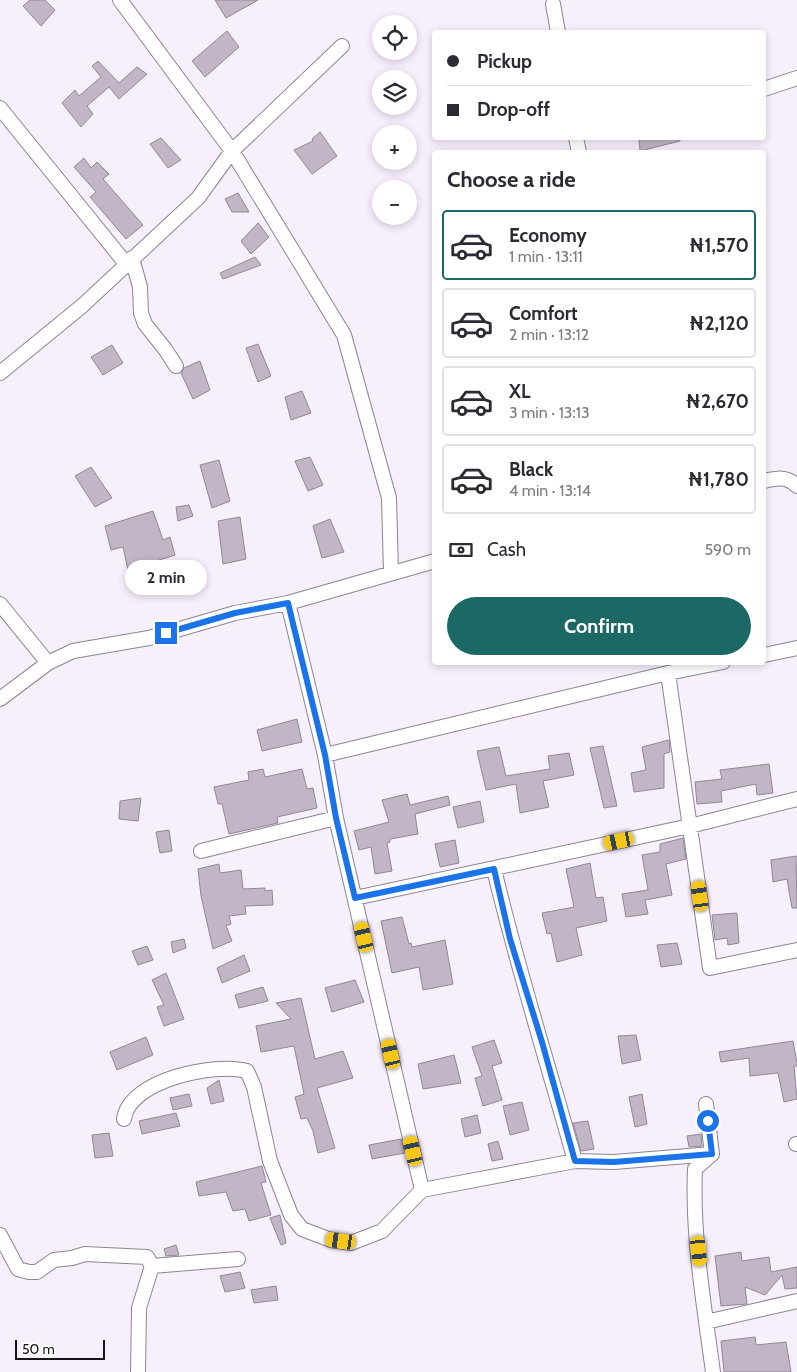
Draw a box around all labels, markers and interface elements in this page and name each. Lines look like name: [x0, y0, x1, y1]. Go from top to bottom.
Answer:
map controls: [372, 15, 417, 225]
button: locate: [372, 15, 417, 60]
text: Pickup: [477, 50, 532, 73]
button: layers: [372, 70, 417, 115]
text: Drop-off: [477, 98, 550, 121]
button: +: [372, 125, 417, 170]
text: Choose a ride: [447, 166, 576, 193]
button: −: [372, 180, 417, 225]
icon: car: [449, 223, 494, 268]
text: Economy: [509, 224, 587, 247]
text: ₦1,570: [689, 234, 749, 257]
text: 1 min · 13:11: [509, 247, 583, 266]
icon: car: [449, 301, 494, 346]
text: Comfort: [509, 302, 578, 325]
text: ₦2,120: [689, 312, 749, 335]
text: 2 min · 13:12: [509, 325, 589, 344]
icon: car: [449, 379, 494, 424]
text: XL: [509, 380, 530, 403]
text: ₦2,670: [686, 390, 749, 413]
text: 3 min · 13:13: [509, 403, 590, 422]
icon: car: [449, 457, 494, 502]
text: Black: [509, 458, 553, 481]
text: ₦1,780: [688, 468, 749, 491]
text: 4 min · 13:14: [509, 481, 591, 500]
icon: cash: [447, 536, 475, 564]
text: Cash: [487, 538, 526, 561]
text: 590 m: [704, 540, 751, 559]
callout: 2 min: [125, 560, 207, 596]
text: 2 min: [147, 568, 185, 587]
button: Confirm: [447, 597, 751, 655]
route end: [155, 622, 177, 644]
car: [602, 831, 635, 851]
car: [690, 880, 709, 912]
car: [353, 921, 374, 953]
car: [380, 1038, 401, 1070]
route start: [697, 1110, 719, 1132]
car: [402, 1135, 423, 1167]
car: [325, 1231, 356, 1251]
car: [689, 1235, 708, 1267]
scale bar: [15, 1337, 105, 1360]
text: 50 m: [22, 1340, 55, 1358]

